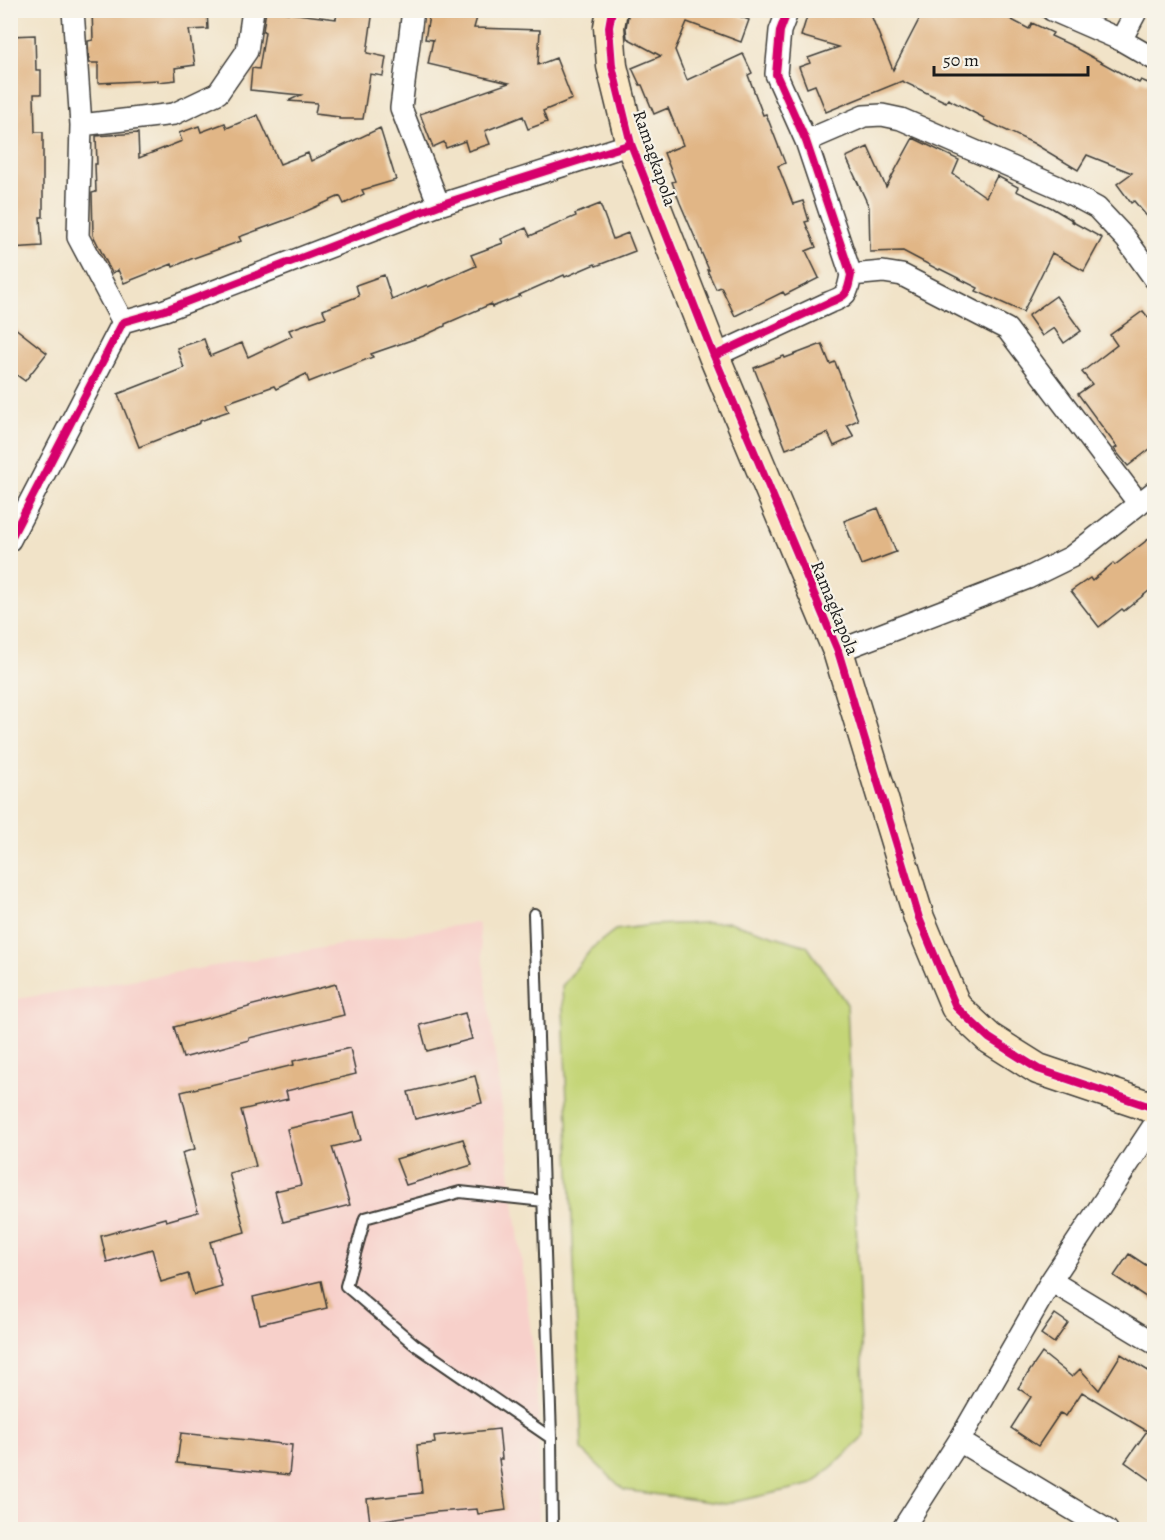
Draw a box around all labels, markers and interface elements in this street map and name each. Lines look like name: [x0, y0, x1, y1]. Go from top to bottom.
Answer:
scale bar: [934, 39, 1088, 77]
text: 50 m: [943, 48, 979, 72]
street label: Ramagkapola: [627, 107, 683, 210]
street label: Ramagkapola: [805, 557, 865, 659]

